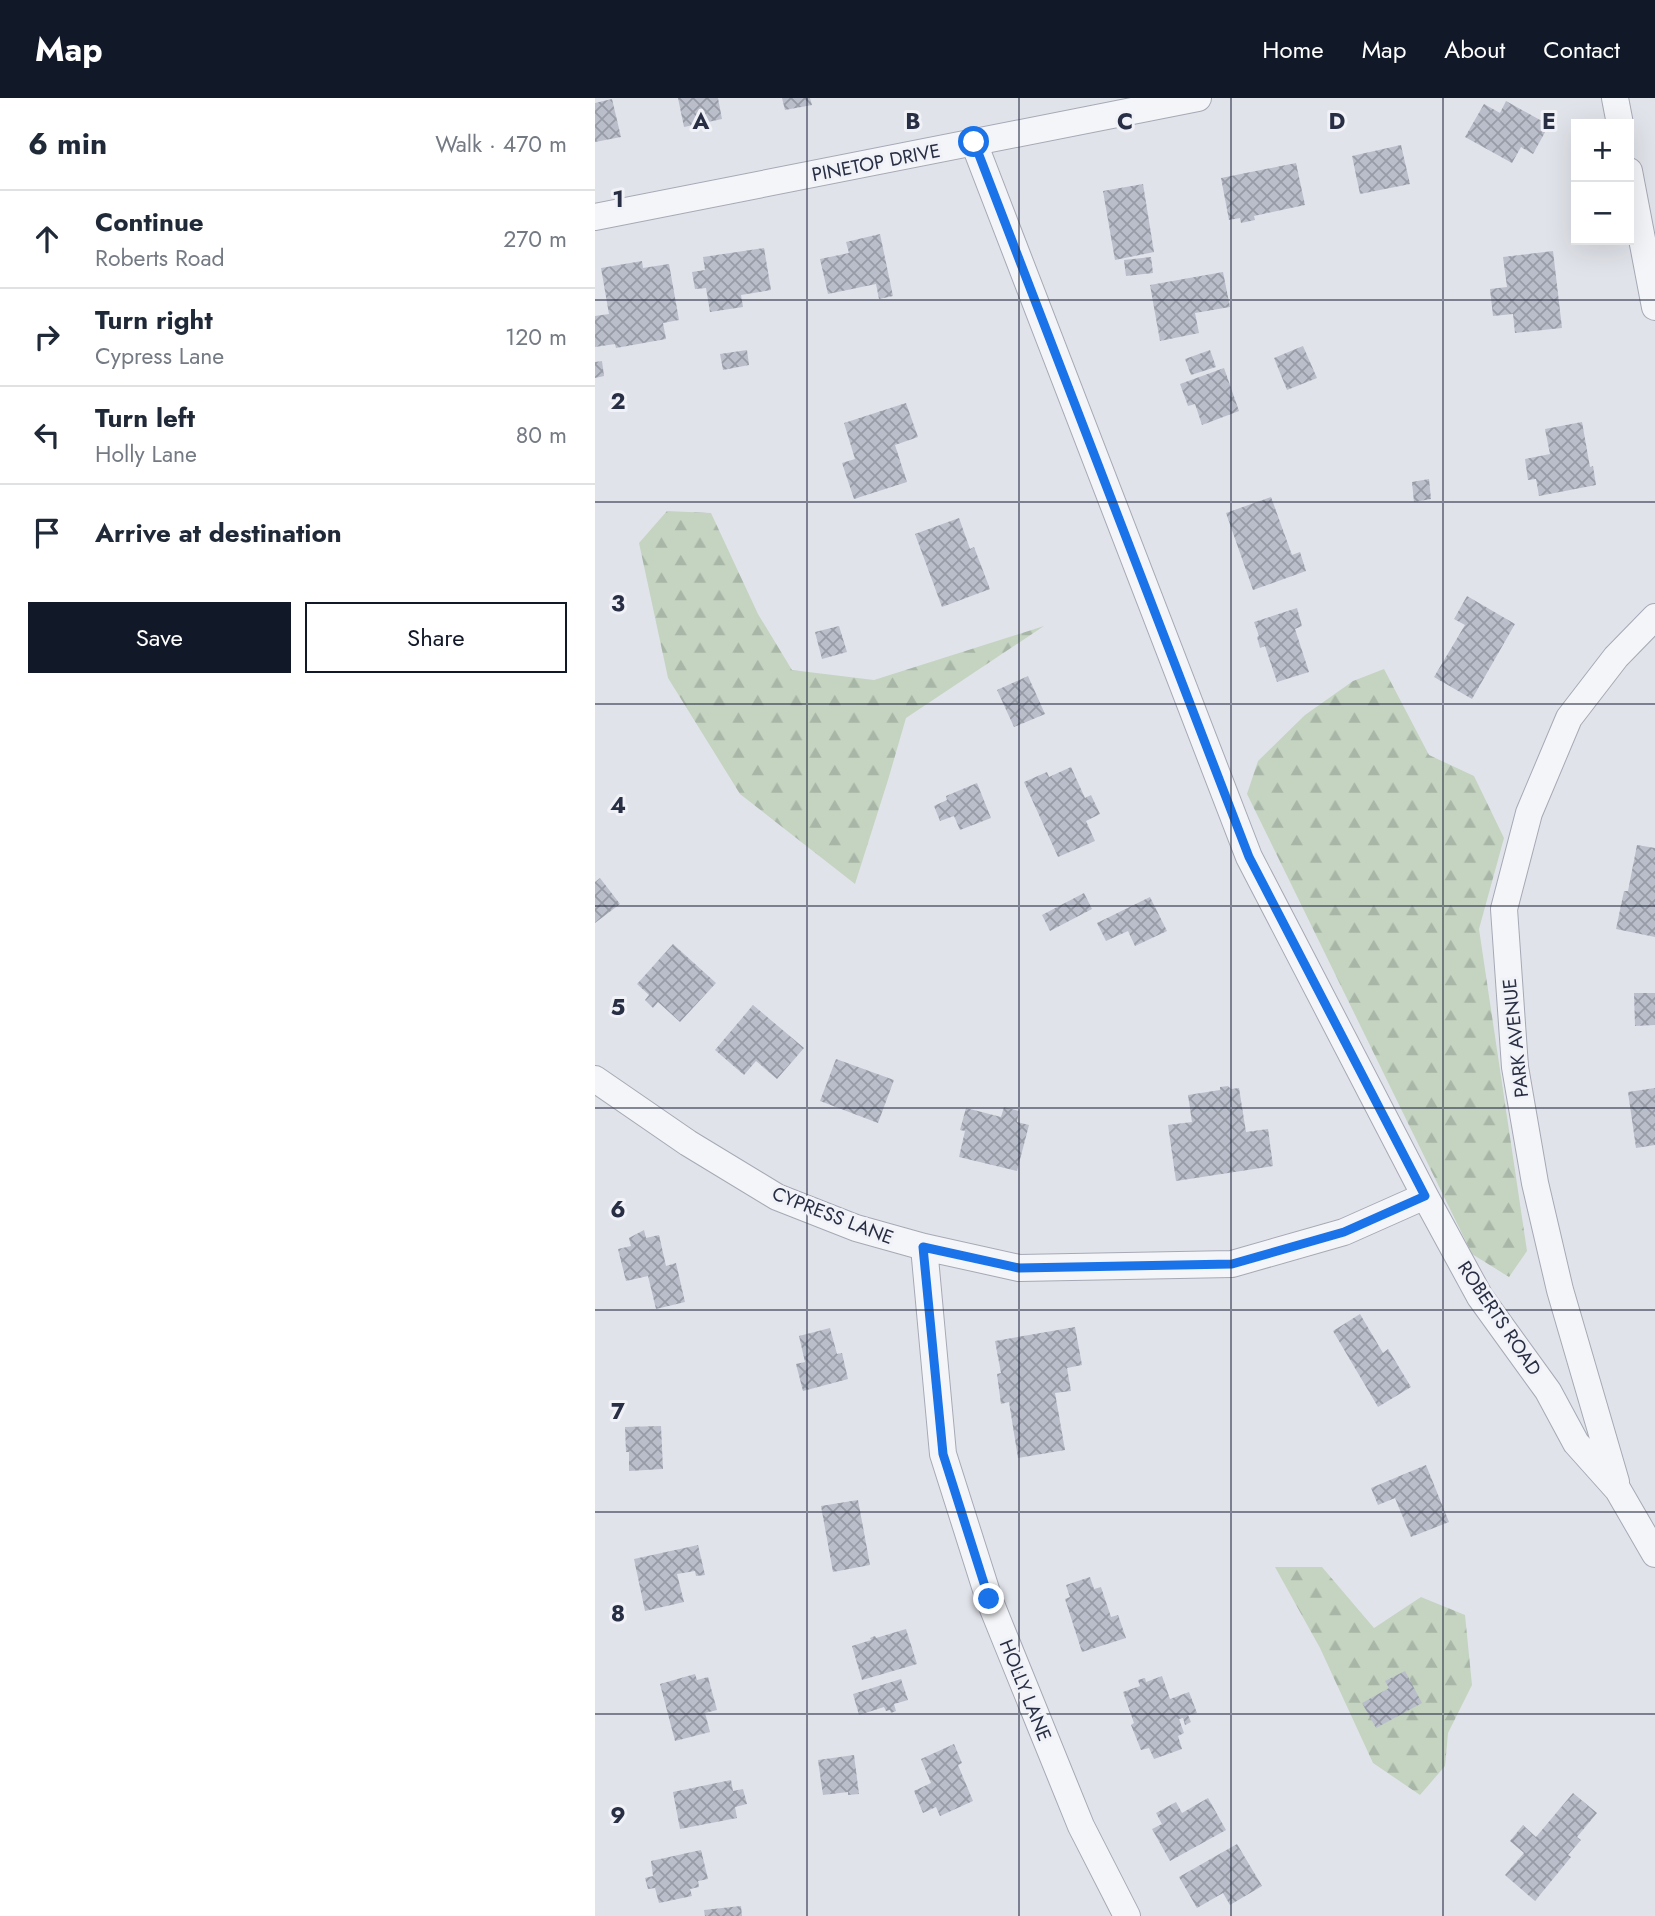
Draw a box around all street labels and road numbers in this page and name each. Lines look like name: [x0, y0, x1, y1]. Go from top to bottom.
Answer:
street label: PINETOP DRIVE: [809, 137, 943, 188]
street label: PARK AVENUE: [1496, 977, 1535, 1099]
street label: CYPRESS LANE: [768, 1180, 897, 1251]
street label: ROBERTS ROAD: [1451, 1256, 1548, 1381]
street label: HOLLY LANE: [993, 1635, 1058, 1745]

